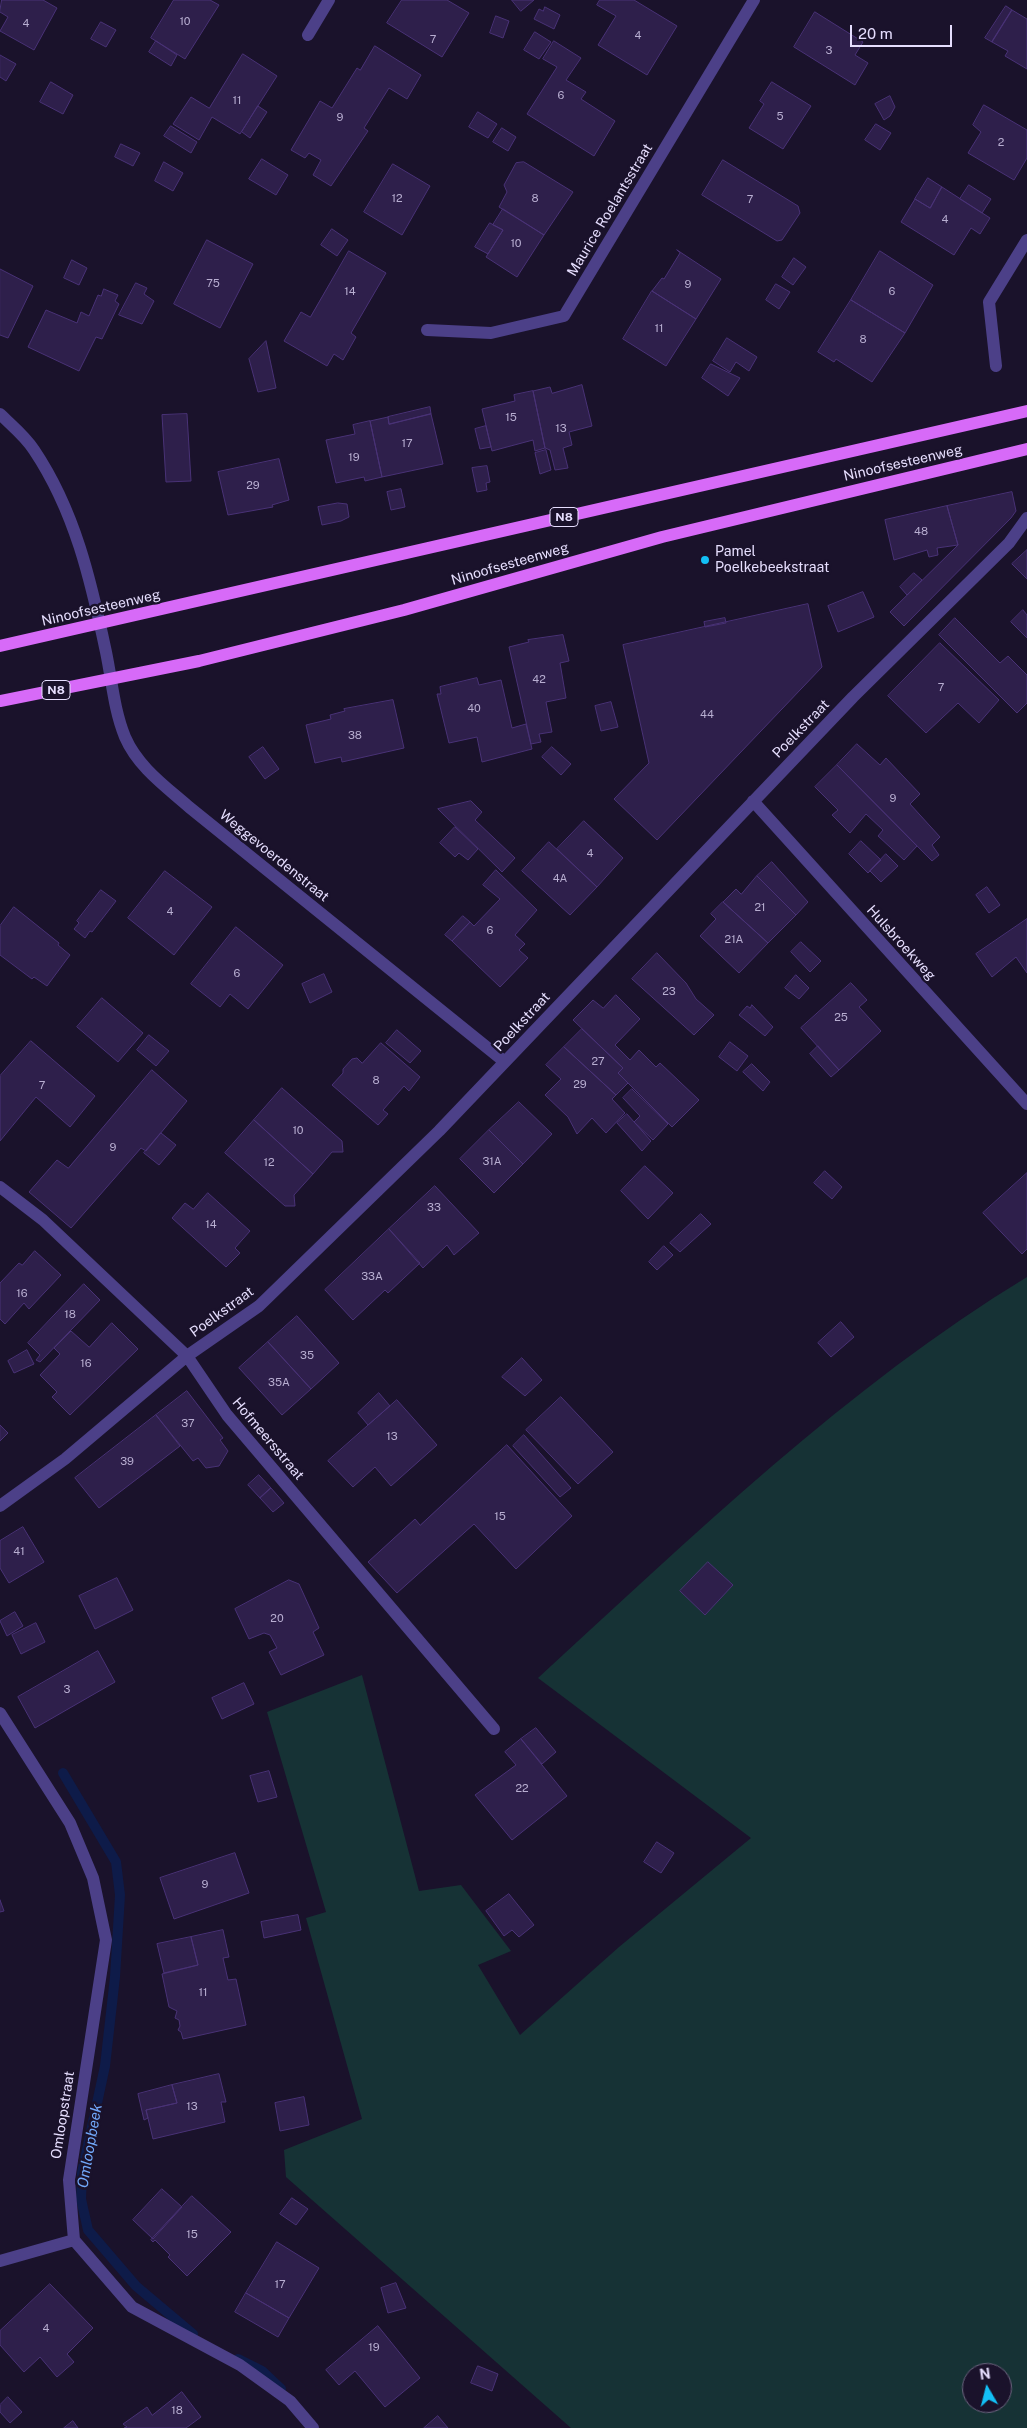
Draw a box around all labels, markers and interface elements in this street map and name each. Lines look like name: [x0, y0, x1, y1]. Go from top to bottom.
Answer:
house number: 10: [179, 15, 191, 29]
scale bar: [852, 15, 954, 47]
house number: 4: [23, 17, 29, 31]
text: 20 m: [858, 25, 893, 42]
house number: 4: [635, 29, 641, 43]
house number: 7: [430, 33, 436, 47]
house number: 3: [826, 44, 832, 58]
house number: 6: [558, 89, 564, 103]
house number: 11: [233, 94, 241, 108]
house number: 5: [776, 110, 784, 124]
house number: 9: [337, 111, 343, 125]
house number: 2: [998, 136, 1004, 150]
street label: Maurice Roelantsstraat: [564, 141, 656, 279]
house number: 12: [391, 192, 403, 206]
house number: 8: [531, 192, 539, 206]
house number: 7: [747, 193, 753, 207]
house number: 4: [942, 213, 948, 227]
house number: 10: [510, 237, 522, 251]
house number: 75: [206, 277, 220, 291]
house number: 9: [685, 278, 691, 292]
house number: 14: [344, 285, 356, 299]
house number: 6: [889, 285, 895, 299]
house number: 11: [655, 322, 663, 336]
house number: 8: [859, 333, 867, 347]
house number: 15: [505, 411, 517, 425]
house number: 13: [555, 422, 567, 436]
house number: 17: [401, 437, 413, 451]
street label: Ninoofsesteenweg: [842, 441, 964, 485]
house number: 19: [348, 451, 360, 465]
house number: 29: [246, 479, 260, 493]
road number: N8: [550, 508, 578, 526]
house number: 48: [914, 525, 928, 539]
street label: Ninoofsesteenweg: [449, 539, 571, 589]
place label: Pamel Poelkebeekstraat: [715, 544, 829, 576]
marker: Pamel Poelkebeekstraat: [699, 554, 711, 566]
street label: Ninoofsesteenweg: [40, 586, 162, 630]
house number: 42: [532, 673, 546, 687]
road number: N8: [42, 680, 70, 700]
house number: 7: [938, 681, 944, 695]
street label: Poelkstraat: [769, 696, 833, 762]
house number: 40: [467, 702, 481, 716]
house number: 44: [700, 708, 714, 722]
house number: 38: [348, 729, 362, 743]
house number: 9: [890, 792, 896, 806]
street label: Weggevoerdenstraat: [216, 807, 332, 905]
house number: 4: [587, 847, 593, 861]
house number: 4A: [553, 872, 567, 886]
house number: 21: [754, 901, 766, 915]
street label: Hulsbroekweg: [863, 902, 939, 984]
house number: 4: [167, 905, 173, 919]
house number: 6: [487, 924, 493, 938]
house number: 21A: [725, 933, 743, 947]
house number: 6: [234, 967, 240, 981]
house number: 23: [662, 985, 676, 999]
street label: Poelkstraat: [490, 989, 554, 1055]
house number: 25: [834, 1011, 848, 1025]
house number: 27: [591, 1055, 605, 1069]
house number: 8: [372, 1074, 380, 1088]
house number: 29: [573, 1078, 587, 1092]
house number: 7: [39, 1079, 45, 1093]
house number: 10: [292, 1124, 304, 1138]
house number: 9: [110, 1141, 116, 1155]
house number: 31A: [482, 1155, 502, 1169]
house number: 12: [263, 1156, 275, 1170]
house number: 33: [427, 1201, 441, 1215]
house number: 14: [205, 1218, 217, 1232]
house number: 33A: [361, 1270, 383, 1284]
street label: Poelkstraat: [187, 1283, 257, 1341]
house number: 16: [16, 1287, 28, 1301]
house number: 18: [64, 1308, 76, 1322]
house number: 35: [300, 1349, 314, 1363]
house number: 16: [80, 1357, 92, 1371]
house number: 35A: [268, 1376, 290, 1390]
street label: Hofmeersstraat: [229, 1394, 307, 1484]
house number: 37: [181, 1417, 195, 1431]
house number: 13: [386, 1430, 398, 1444]
house number: 39: [120, 1455, 134, 1469]
house number: 15: [494, 1510, 506, 1524]
house number: 41: [13, 1545, 25, 1559]
house number: 20: [270, 1612, 284, 1626]
house number: 3: [64, 1683, 70, 1697]
house number: 22: [515, 1782, 529, 1796]
house number: 9: [202, 1878, 208, 1892]
house number: 11: [199, 1986, 207, 2000]
street label: Omloopstraat: [48, 2070, 78, 2160]
house number: 13: [186, 2100, 198, 2114]
water label: Omloopbeek: [74, 2103, 106, 2189]
house number: 15: [186, 2228, 198, 2242]
house number: 17: [274, 2278, 286, 2292]
house number: 4: [43, 2322, 49, 2336]
house number: 19: [368, 2341, 380, 2355]
north arrow: [962, 2363, 1012, 2413]
text: N: [979, 2365, 992, 2383]
house number: 18: [171, 2404, 183, 2418]

